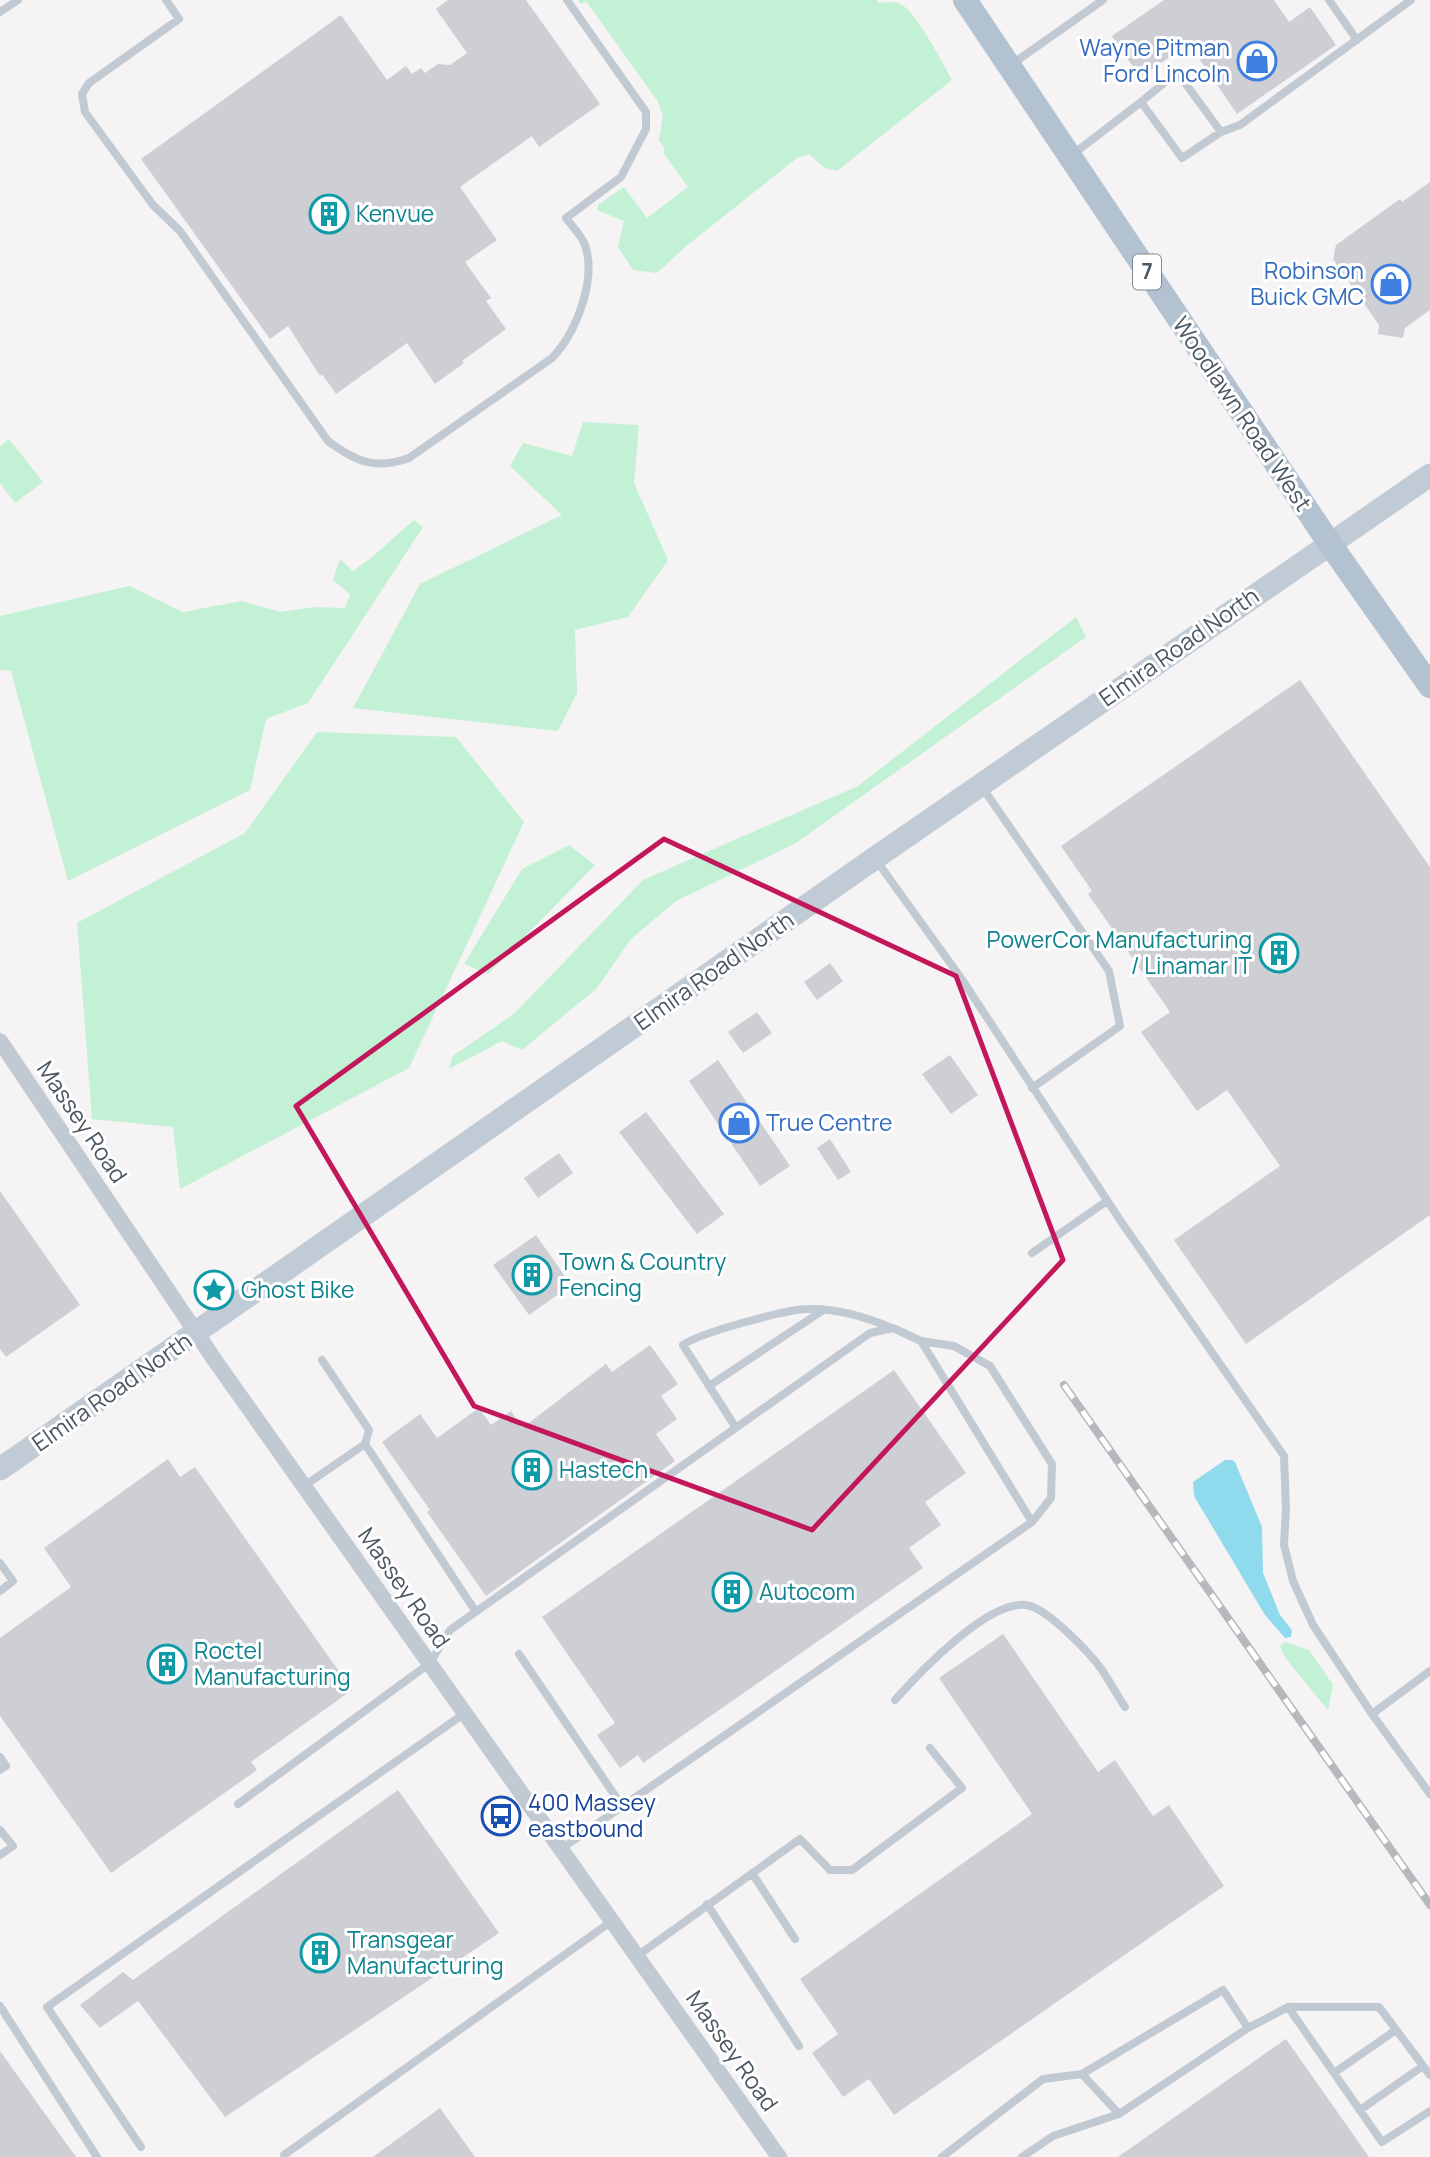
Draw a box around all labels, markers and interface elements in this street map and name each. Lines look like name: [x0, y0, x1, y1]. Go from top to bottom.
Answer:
place label: Wayne Pitman Ford Lincoln: [1079, 31, 1230, 89]
shop icon: Wayne Pitman Ford Lincoln: [1236, 40, 1278, 82]
building icon: Kenvue: [308, 193, 350, 235]
place label: Kenvue: [356, 197, 434, 229]
road number: 7: [1133, 254, 1161, 290]
place label: Robinson Buick GMC: [1250, 254, 1364, 312]
shop icon: Robinson Buick GMC: [1370, 263, 1412, 305]
street label: Woodlawn Road West: [1166, 310, 1320, 517]
street label: Elmira Road North: [1092, 579, 1265, 713]
street label: Elmira Road North: [627, 903, 800, 1037]
place label: PowerCor Manufacturing / Linamar IT: [987, 923, 1252, 981]
building icon: PowerCor Manufacturing / Linamar IT: [1258, 932, 1300, 974]
street label: Massey Road: [30, 1054, 135, 1189]
shop icon: True Centre: [718, 1102, 760, 1144]
place label: True Centre: [766, 1106, 893, 1138]
place label: Town & Country Fencing: [559, 1245, 726, 1303]
building icon: Town & Country Fencing: [511, 1254, 553, 1296]
place icon: Ghost Bike: [193, 1269, 235, 1311]
place label: Ghost Bike: [241, 1273, 354, 1305]
street label: Elmira Road North: [25, 1324, 198, 1458]
building icon: Hastech: [511, 1449, 553, 1491]
place label: Hastech: [559, 1453, 648, 1485]
street label: Massey Road: [351, 1521, 458, 1654]
building icon: Autocom: [711, 1571, 753, 1613]
place label: Autocom: [759, 1575, 855, 1607]
place label: Roctel Manufacturing: [194, 1634, 351, 1692]
building icon: Roctel Manufacturing: [146, 1643, 188, 1685]
place label: 400 Massey eastbound: [528, 1786, 656, 1844]
bus stop icon: 400 Massey eastbound: [480, 1795, 522, 1837]
place label: Transgear Manufacturing: [347, 1923, 504, 1981]
building icon: Transgear Manufacturing: [299, 1932, 341, 1974]
street label: Massey Road: [679, 1984, 786, 2117]

